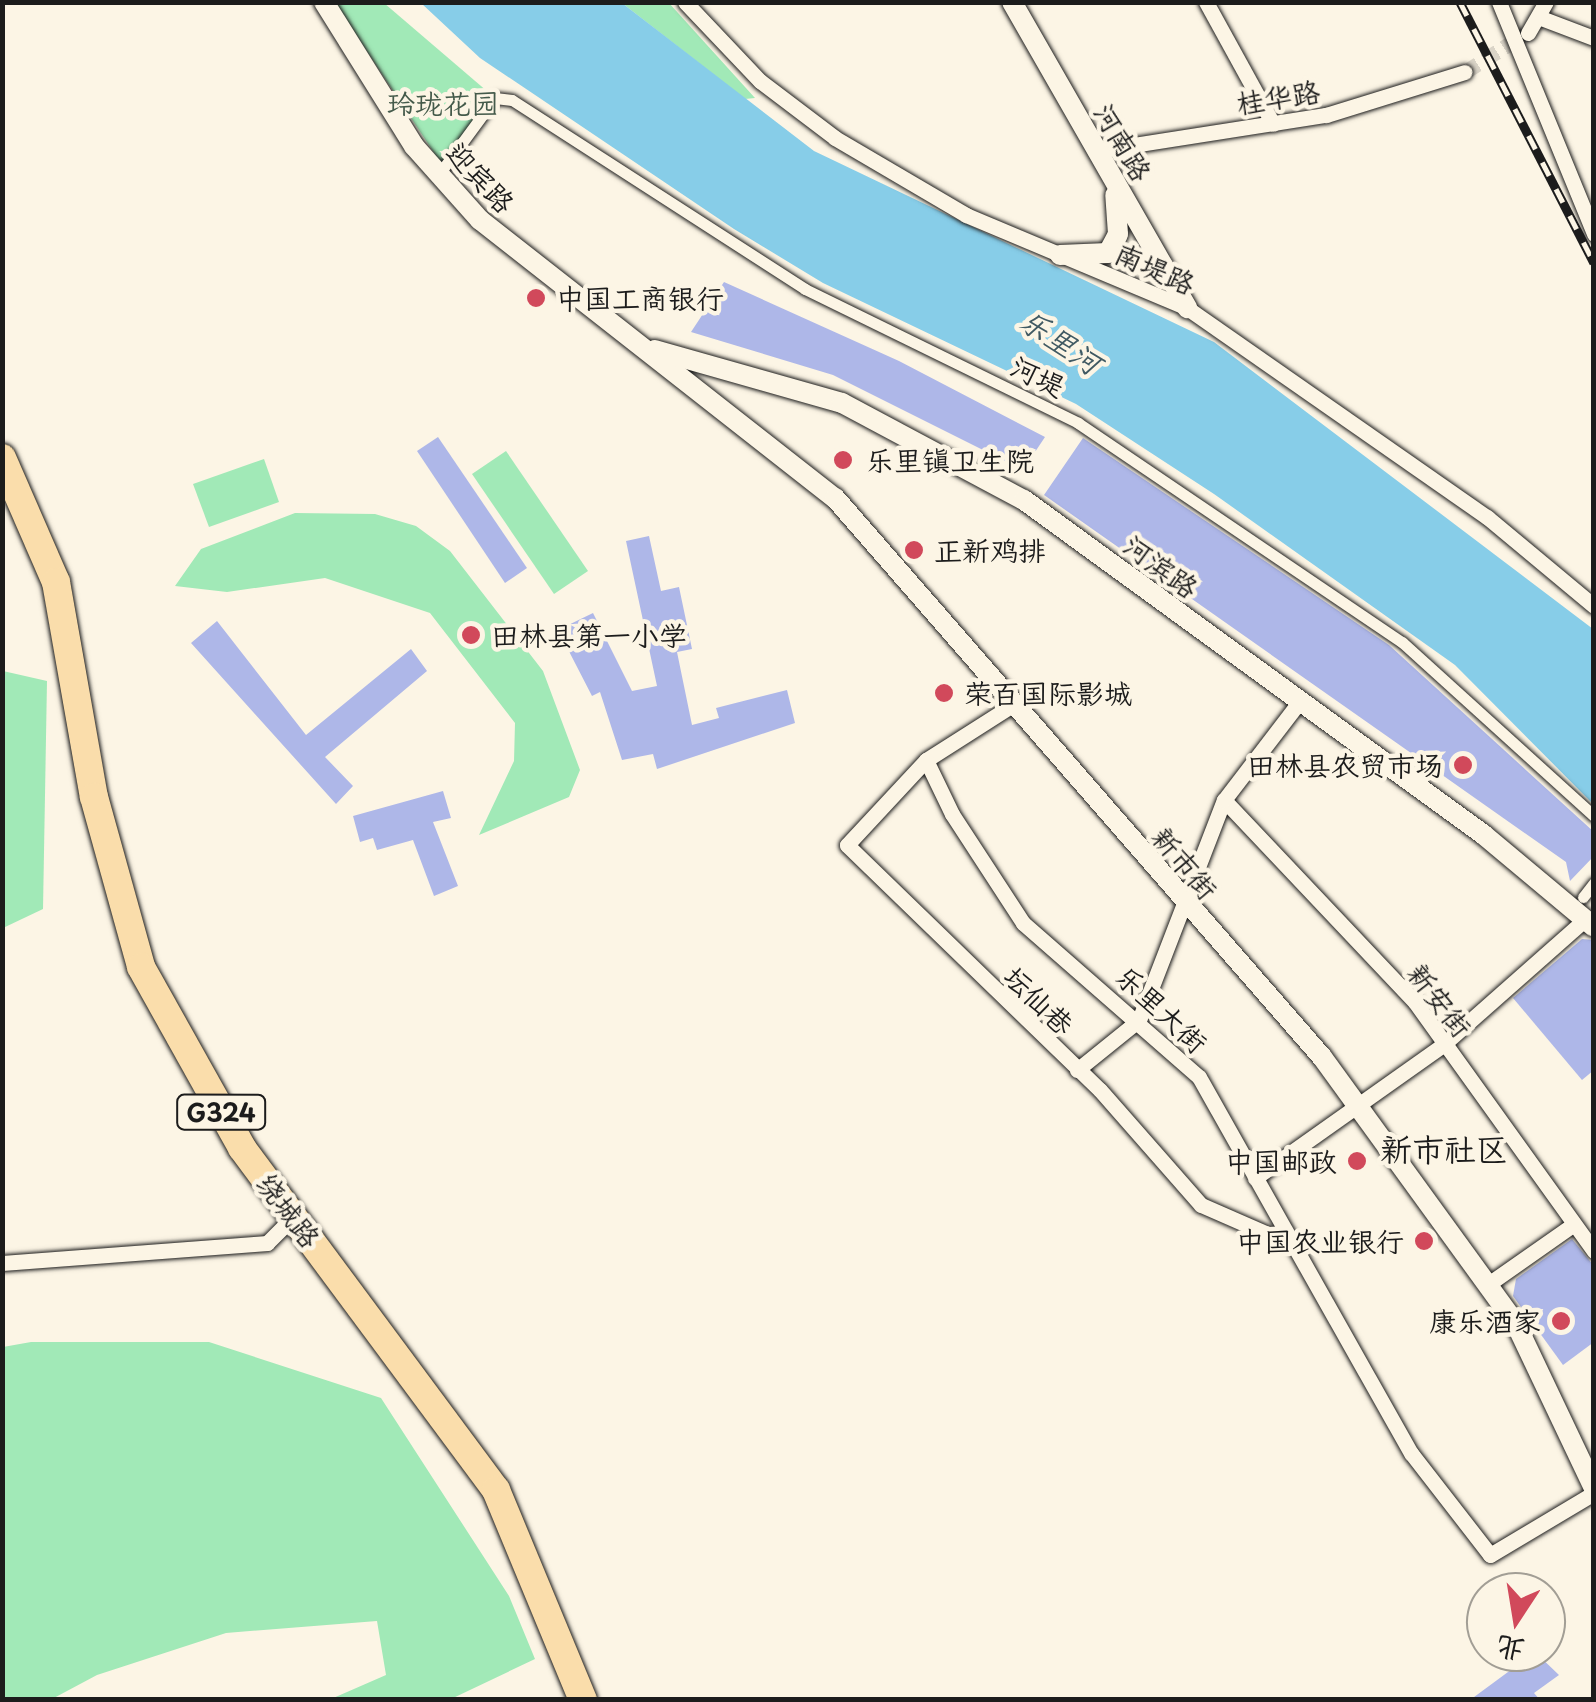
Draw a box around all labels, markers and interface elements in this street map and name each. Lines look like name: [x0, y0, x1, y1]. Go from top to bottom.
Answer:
street label: 桂华路: [1234, 74, 1322, 120]
park label: 玲珑花园: [387, 86, 499, 120]
street label: 河南路: [1087, 97, 1159, 187]
street label: 迎宾路: [440, 135, 522, 219]
street label: 南堤路: [1110, 236, 1200, 300]
place label: 中国工商银行: [556, 281, 724, 315]
marker: 中国工商银行: [525, 287, 547, 309]
water label: 乐里河: [1014, 301, 1108, 381]
street label: 河堤: [1005, 349, 1071, 403]
place label: 乐里镇卫生院: [866, 443, 1034, 477]
marker: 乐里镇卫生院: [830, 447, 856, 473]
street label: 河滨路: [1117, 528, 1205, 604]
place label: 正新鸡排: [934, 533, 1046, 567]
marker: 正新鸡排: [903, 539, 925, 561]
place label: 田林县第一小学: [491, 618, 687, 652]
marker: 田林县第一小学: [460, 624, 482, 646]
place label: 荣百国际影城: [964, 676, 1132, 710]
marker: 荣百国际影城: [933, 682, 955, 704]
place label: 田林县农贸市场: [1247, 748, 1443, 782]
marker: 田林县农贸市场: [1452, 754, 1474, 776]
street label: 新市街: [1145, 820, 1225, 906]
street label: 新安街: [1401, 957, 1479, 1043]
street label: 坛仙巷: [997, 959, 1081, 1041]
street label: 乐里大街: [1110, 959, 1214, 1059]
road number: G324: [176, 1092, 266, 1132]
district label: 新市社区: [1380, 1129, 1508, 1167]
place label: 中国邮政: [1225, 1144, 1337, 1178]
marker: 中国邮政: [1346, 1150, 1368, 1172]
street label: 绕城路: [250, 1166, 328, 1254]
place label: 中国农业银行: [1236, 1224, 1404, 1258]
marker: 中国农业银行: [1413, 1230, 1435, 1252]
place label: 康乐酒家: [1429, 1304, 1541, 1338]
marker: 康乐酒家: [1550, 1310, 1572, 1332]
north arrow: [1466, 1572, 1566, 1672]
text: 北: [1492, 1626, 1528, 1674]

